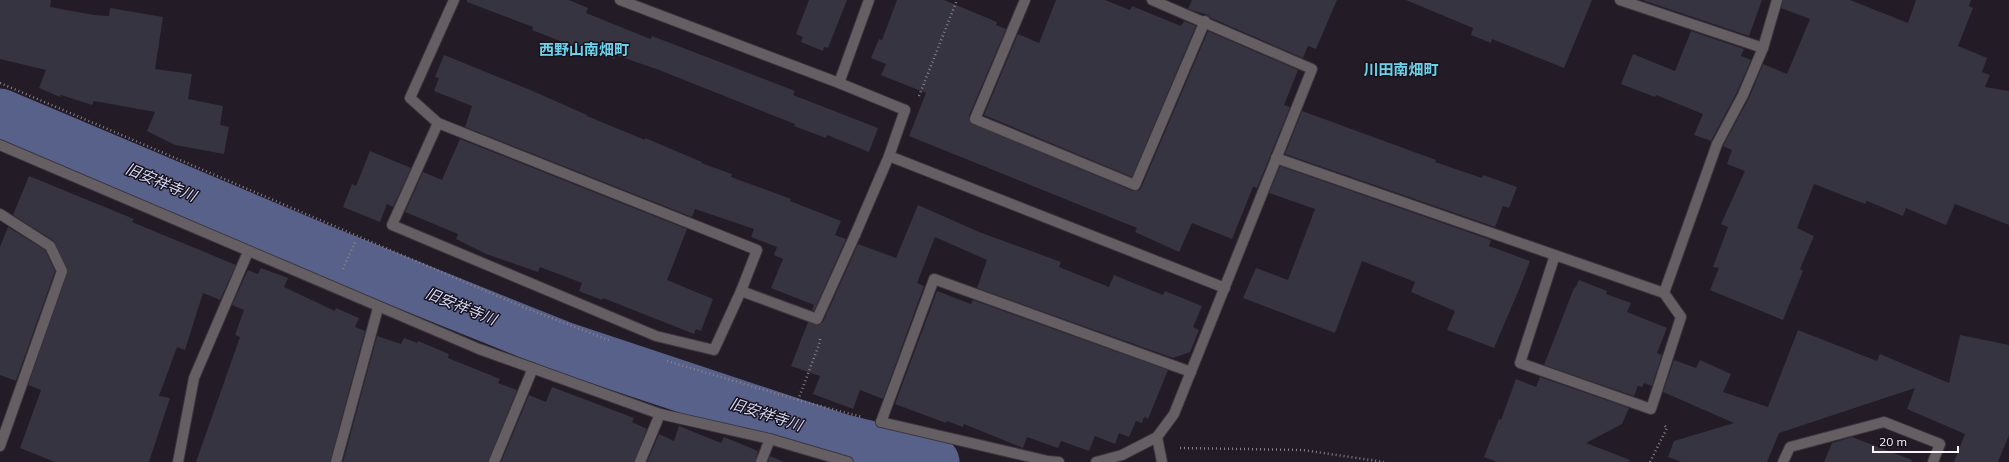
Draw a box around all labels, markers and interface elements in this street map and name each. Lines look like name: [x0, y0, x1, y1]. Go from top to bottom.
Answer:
district label: 西野山南畑町: [539, 40, 629, 59]
district label: 川田南畑町: [1363, 60, 1439, 79]
water label: 旧安祥寺川: [123, 159, 201, 206]
water label: 旧安祥寺川: [423, 283, 501, 330]
water label: 旧安祥寺川: [727, 393, 806, 435]
scale bar: [1873, 428, 1958, 454]
text: 20 m: [1879, 434, 1907, 449]

